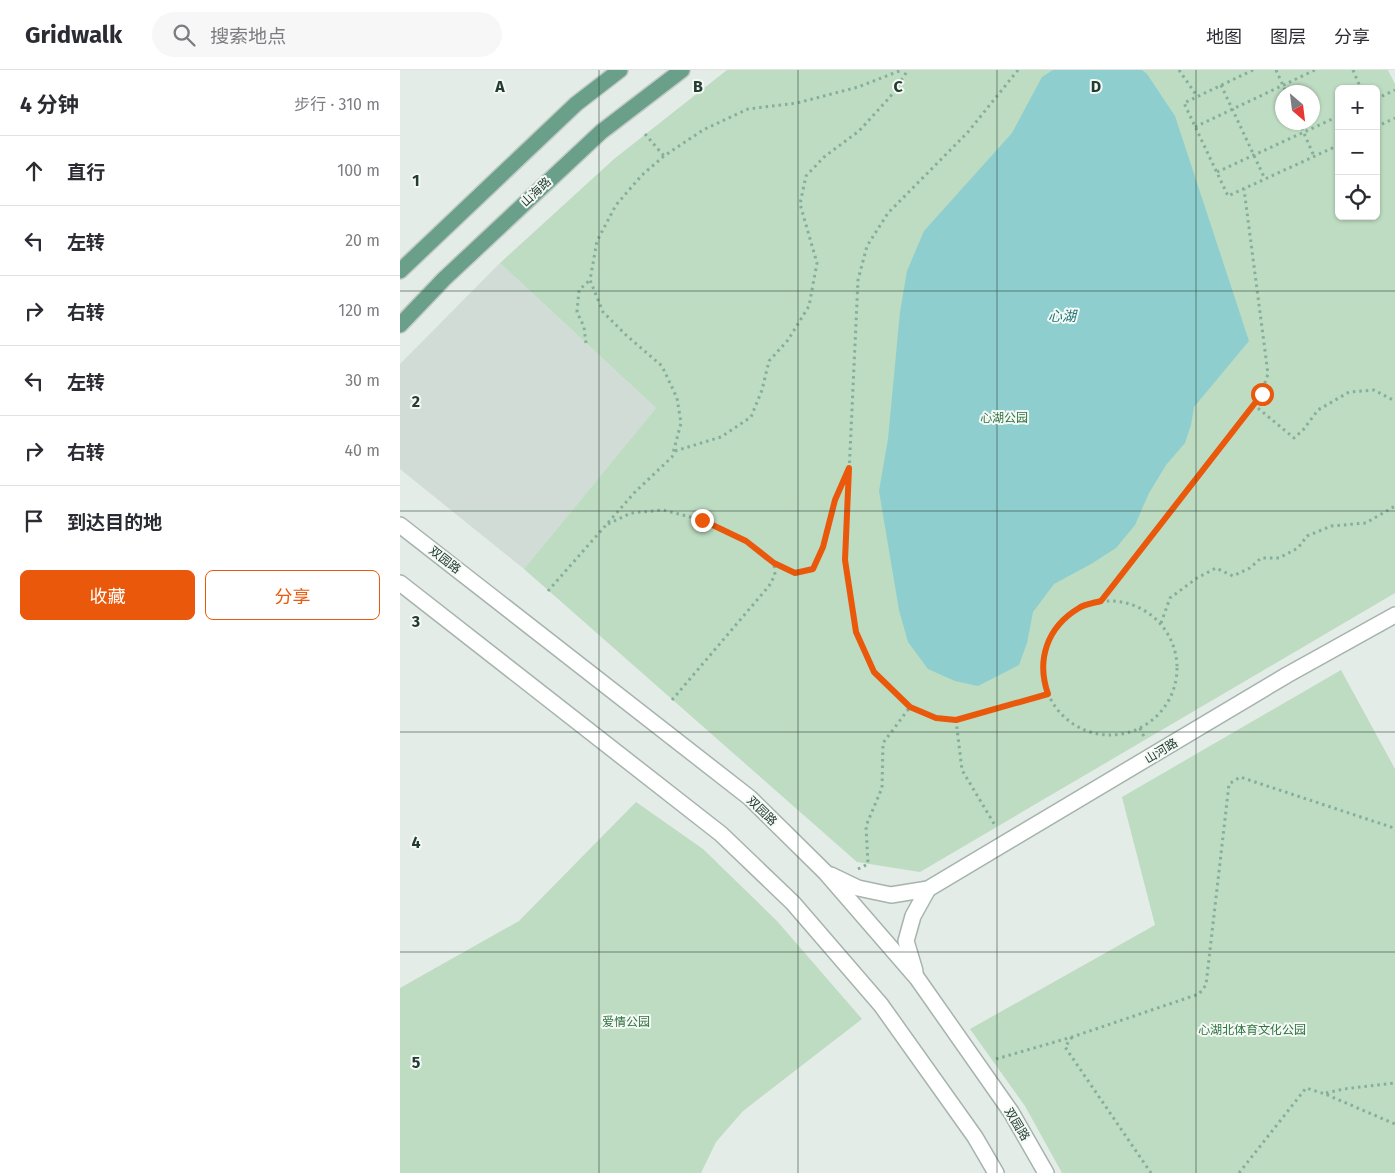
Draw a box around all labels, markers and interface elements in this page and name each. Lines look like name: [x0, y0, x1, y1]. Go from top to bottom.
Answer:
search box: [152, 12, 502, 57]
text: Gridwalk: [25, 21, 122, 49]
icon: search: [170, 21, 198, 49]
text: 搜索地点: [210, 25, 286, 48]
text: 地图: [1206, 26, 1242, 48]
text: 图层: [1270, 26, 1306, 48]
text: 分享: [1334, 26, 1370, 48]
text: A: [494, 77, 505, 96]
text: B: [693, 77, 703, 96]
text: C: [893, 77, 903, 96]
text: D: [1091, 77, 1101, 96]
north arrow: [1275, 85, 1320, 130]
map controls: [1335, 85, 1380, 220]
button: +: [1335, 85, 1380, 130]
text: 4 分钟: [20, 92, 79, 118]
text: 步行 · 310 m: [294, 95, 380, 114]
button: −: [1335, 130, 1380, 175]
icon: ahead: [20, 157, 48, 185]
text: 直行: [67, 161, 105, 184]
text: 100 m: [337, 161, 380, 180]
text: 1: [412, 171, 420, 190]
street label: 山海路: [518, 175, 554, 209]
button: locate: [1335, 175, 1380, 220]
icon: left: [20, 227, 48, 255]
text: 左转: [67, 231, 105, 254]
text: 20 m: [345, 231, 380, 250]
icon: right: [20, 297, 48, 325]
text: 右转: [67, 301, 105, 324]
text: 120 m: [338, 301, 380, 320]
water label: 心湖: [1048, 308, 1078, 325]
icon: left: [20, 367, 48, 395]
text: 左转: [67, 371, 105, 394]
text: 30 m: [345, 371, 380, 390]
route start: [1251, 383, 1274, 406]
text: 2: [412, 392, 420, 411]
park label: 心湖公园: [980, 411, 1028, 425]
icon: right: [20, 437, 48, 465]
text: 右转: [67, 441, 105, 464]
text: 40 m: [345, 441, 380, 460]
icon: arrive: [20, 507, 48, 535]
route end: [691, 509, 714, 532]
text: 到达目的地: [67, 511, 162, 534]
street label: 双园路: [427, 543, 463, 577]
button: 收藏: [20, 570, 195, 620]
button: 分享: [205, 570, 380, 620]
text: 3: [411, 612, 420, 631]
street label: 山河路: [1142, 736, 1180, 766]
street label: 双园路: [744, 793, 780, 829]
text: 4: [411, 833, 421, 852]
park label: 爱情公园: [602, 1015, 650, 1029]
park label: 心湖北体育文化公园: [1198, 1023, 1306, 1037]
text: 5: [412, 1053, 421, 1072]
street label: 双园路: [1002, 1105, 1032, 1143]

